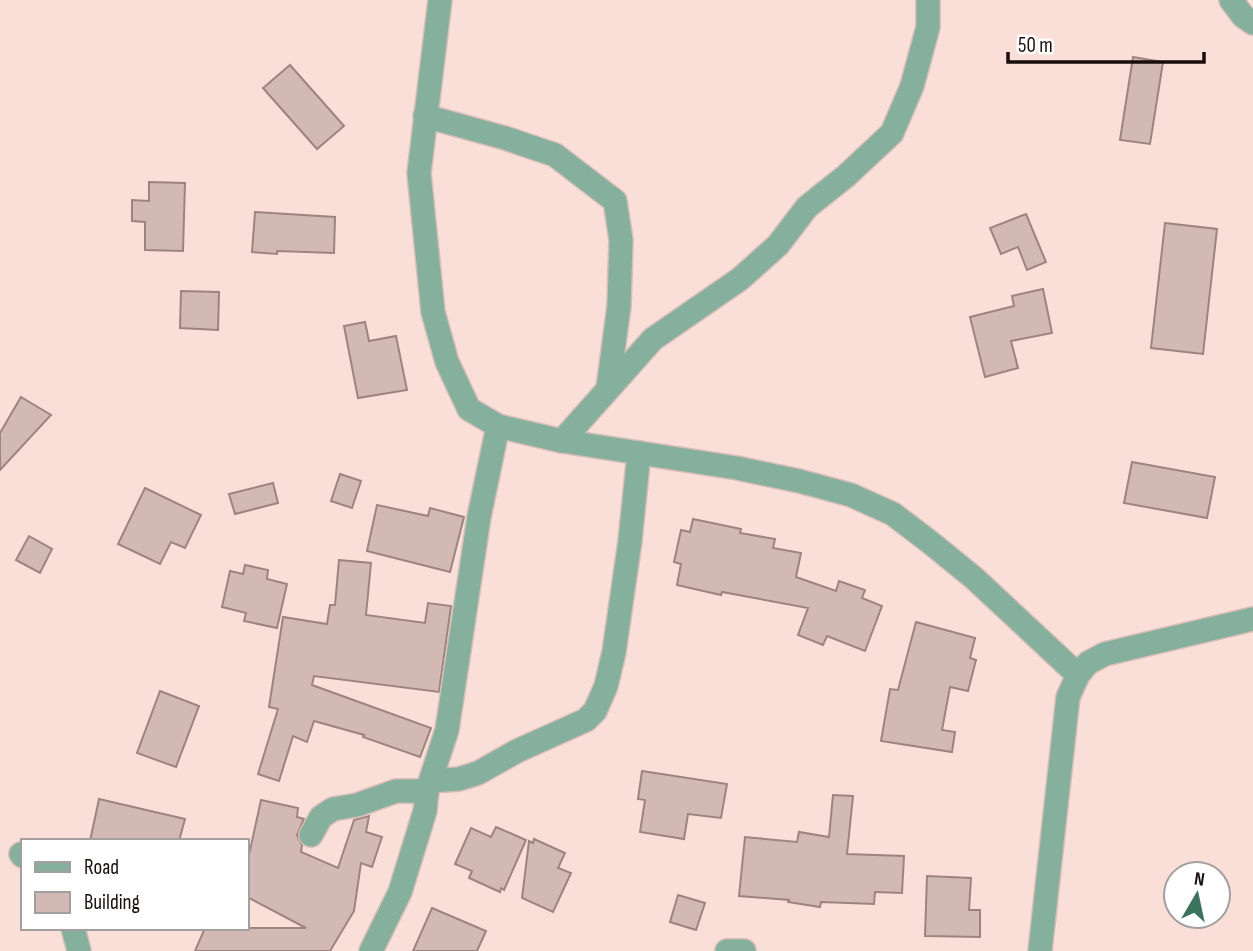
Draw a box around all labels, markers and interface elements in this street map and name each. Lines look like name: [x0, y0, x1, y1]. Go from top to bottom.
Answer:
scale bar: [1008, 21, 1204, 65]
text: 50 m: [1018, 33, 1053, 58]
legend: [21, 839, 248, 930]
text: Road: [84, 855, 119, 880]
north arrow: [1162, 860, 1232, 930]
text: N: [1193, 868, 1206, 892]
text: Building: [84, 890, 140, 915]

